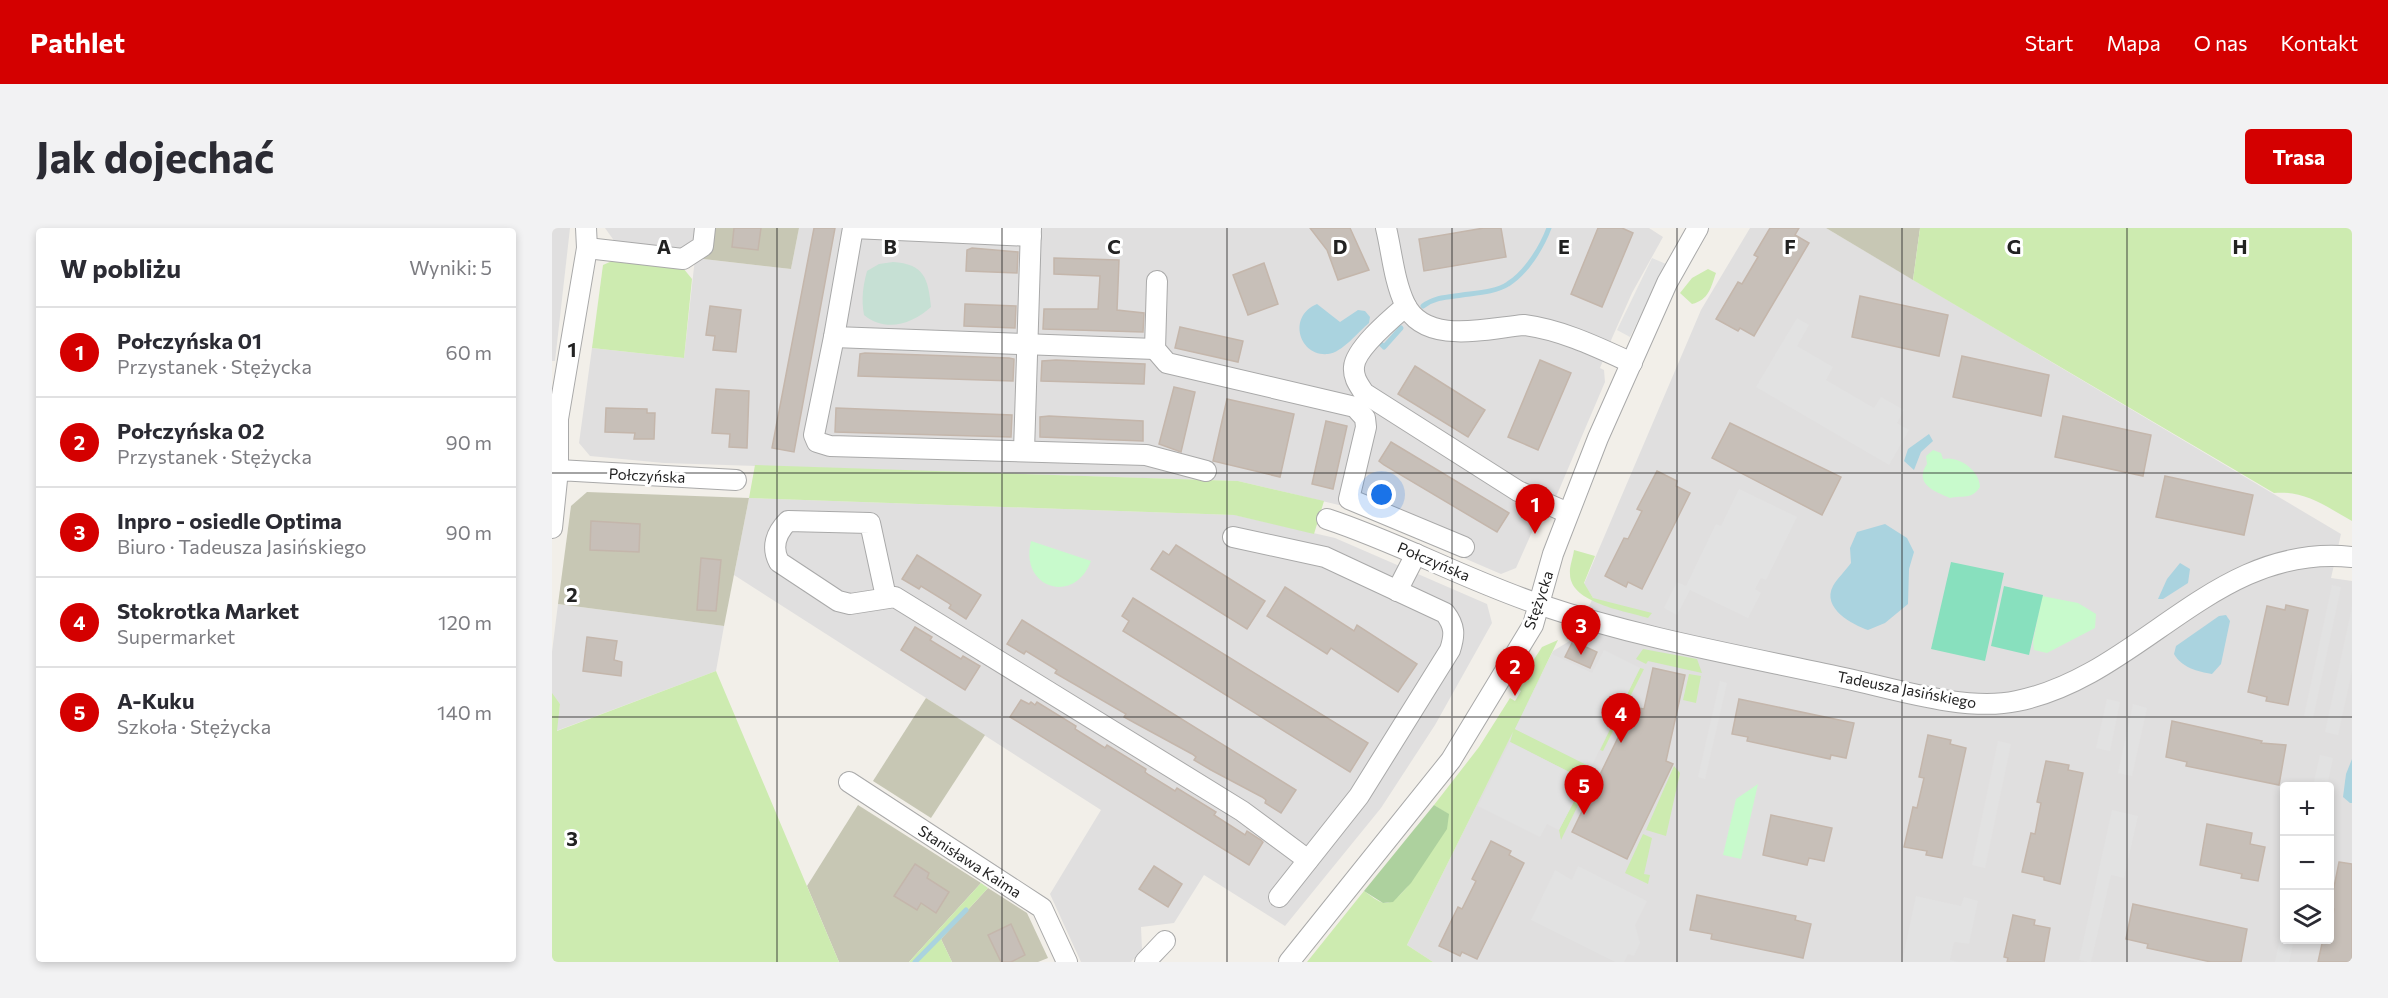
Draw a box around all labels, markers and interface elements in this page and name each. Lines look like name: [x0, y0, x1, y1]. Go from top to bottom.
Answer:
text: Pathlet: [30, 25, 125, 59]
text: Start: [2025, 30, 2073, 55]
text: Mapa: [2106, 30, 2161, 55]
text: O nas: [2194, 30, 2247, 55]
text: Kontakt: [2280, 30, 2358, 55]
button: Trasa: [2245, 129, 2352, 184]
text: Jak dojechać: [36, 130, 274, 182]
text: A: [657, 234, 671, 258]
text: B: [883, 234, 897, 258]
text: C: [1107, 234, 1121, 258]
text: D: [1333, 234, 1347, 258]
text: E: [1558, 234, 1570, 258]
text: F: [1784, 234, 1796, 258]
text: G: [2007, 234, 2021, 258]
text: H: [2233, 234, 2248, 258]
text: W pobliżu: [60, 252, 181, 283]
text: Wyniki: 5: [409, 255, 492, 279]
text: Połczyńska 01: [117, 327, 262, 354]
text: 1: [567, 337, 577, 361]
text: 1: [75, 340, 84, 364]
text: 60 m: [446, 340, 492, 364]
text: Przystanek · Stężycka: [117, 354, 312, 378]
text: Połczyńska 02: [117, 417, 264, 444]
text: 2: [74, 430, 85, 454]
text: 90 m: [446, 430, 492, 454]
text: Przystanek · Stężycka: [117, 444, 312, 468]
street label: Połczyńska: [608, 464, 686, 486]
your location: [1367, 480, 1396, 509]
pin: 1: [1516, 484, 1554, 534]
text: Inpro - osiedle Optima: [117, 507, 342, 534]
text: 3: [74, 520, 85, 544]
text: 90 m: [446, 520, 492, 544]
text: Biuro · Tadeusza Jasińskiego: [117, 534, 367, 558]
street label: Połczyńska: [1395, 538, 1473, 584]
street label: Stężycka: [1520, 568, 1556, 632]
text: 2: [566, 582, 578, 606]
text: Stokrotka Market: [117, 597, 299, 624]
pin: 3: [1562, 606, 1600, 655]
text: 4: [73, 610, 86, 634]
text: 120 m: [438, 610, 492, 634]
text: Supermarket: [117, 624, 235, 648]
pin: 2: [1496, 646, 1534, 696]
street label: Tadeusza Jasińskiego: [1836, 667, 1978, 711]
text: A-Kuku: [117, 687, 194, 714]
pin: 4: [1602, 694, 1640, 743]
text: 5: [74, 700, 85, 724]
text: 140 m: [437, 700, 492, 724]
text: Szkoła · Stężycka: [117, 714, 271, 738]
pin: 5: [1564, 766, 1604, 815]
map controls: [2280, 782, 2334, 944]
button: +: [2280, 782, 2334, 836]
street label: Stanisława Kaima: [915, 821, 1025, 901]
text: 3: [566, 826, 578, 850]
button: −: [2280, 836, 2334, 890]
button: layers: [2280, 890, 2334, 944]

